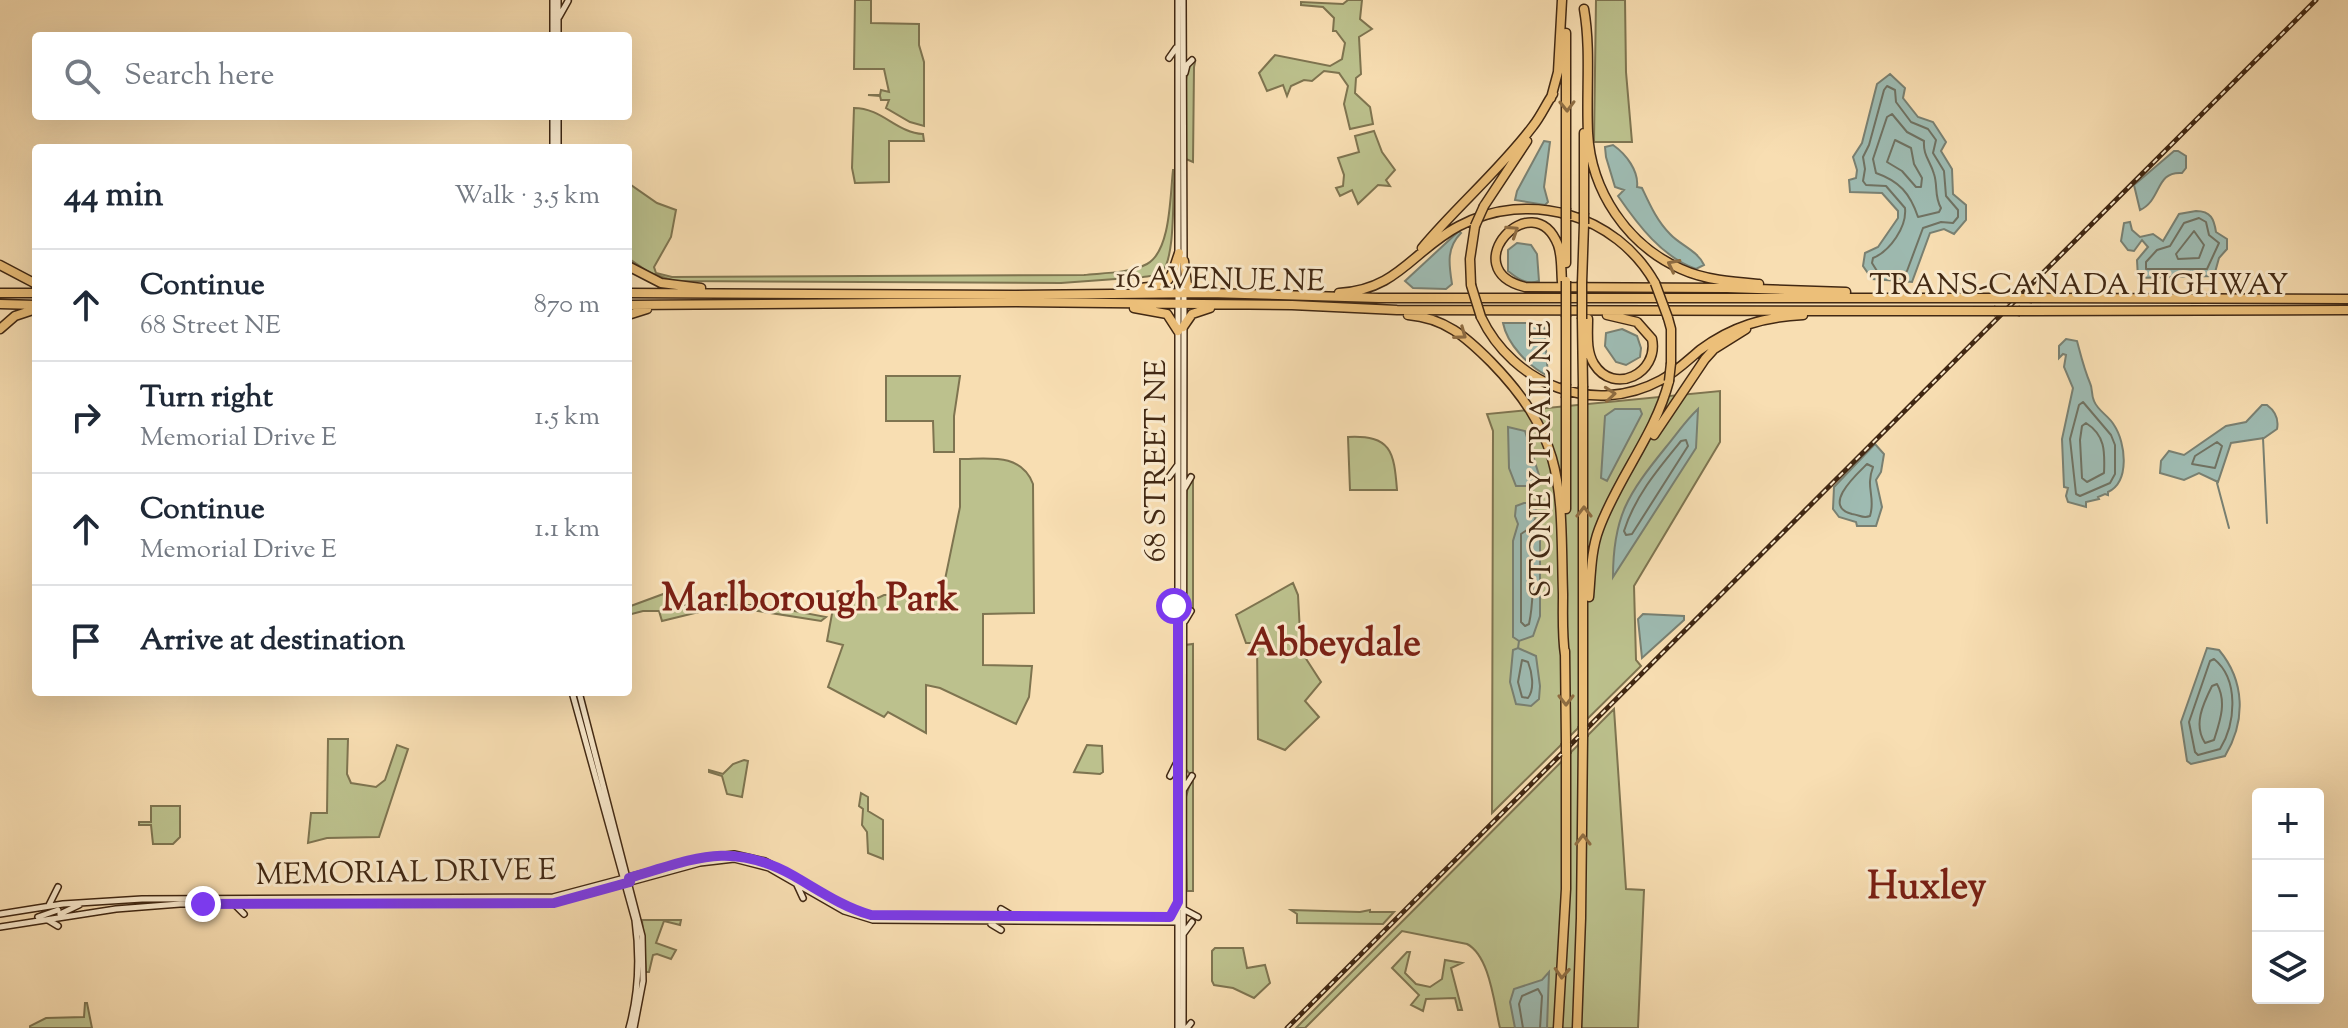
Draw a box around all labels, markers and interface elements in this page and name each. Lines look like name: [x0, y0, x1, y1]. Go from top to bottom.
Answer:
search box: [32, 32, 632, 120]
icon: search: [60, 54, 104, 98]
text: Search here: [124, 55, 274, 98]
one-way arrow: [1558, 100, 1576, 113]
text: 44 min: [64, 172, 163, 221]
text: Walk · 3.5 km: [454, 178, 600, 215]
one-way arrow: [1504, 226, 1518, 241]
street label: 16 AVENUE NE: [1115, 258, 1325, 304]
one-way arrow: [1667, 259, 1682, 274]
text: Continue: [140, 265, 265, 308]
street label: TRANS-CANADA HIGHWAY: [1869, 265, 2289, 308]
icon: ahead: [64, 283, 108, 327]
text: 870 m: [534, 287, 600, 324]
text: 68 Street NE: [140, 308, 281, 345]
street label: STONEY TRAIL NE: [1521, 320, 1564, 598]
one-way arrow: [1452, 325, 1466, 339]
street label: 68 STREET NE: [1136, 360, 1179, 562]
text: Turn right: [140, 377, 273, 420]
one-way arrow: [1604, 386, 1617, 403]
icon: right: [64, 395, 108, 439]
text: 1.5 km: [535, 399, 600, 436]
text: Memorial Drive E: [140, 420, 337, 457]
text: Continue: [140, 489, 265, 532]
one-way arrow: [1575, 505, 1593, 518]
icon: ahead: [64, 507, 108, 551]
text: 1.1 km: [535, 511, 600, 548]
text: Memorial Drive E: [140, 532, 337, 569]
district label: Marlborough Park: [662, 574, 959, 628]
route start: [1156, 588, 1192, 624]
icon: arrive: [64, 619, 108, 663]
district label: Abbeydale: [1247, 619, 1421, 673]
text: Arrive at destination: [140, 620, 405, 663]
one-way arrow: [1557, 694, 1575, 707]
map controls: [2252, 788, 2324, 1004]
button: +: [2252, 788, 2324, 860]
one-way arrow: [1574, 833, 1591, 846]
street label: MEMORIAL DRIVE E: [255, 850, 557, 898]
button: −: [2252, 860, 2324, 932]
district label: Huxley: [1867, 862, 1987, 916]
route end: [185, 886, 221, 922]
button: layers: [2252, 932, 2324, 1004]
one-way arrow: [1554, 967, 1571, 980]

